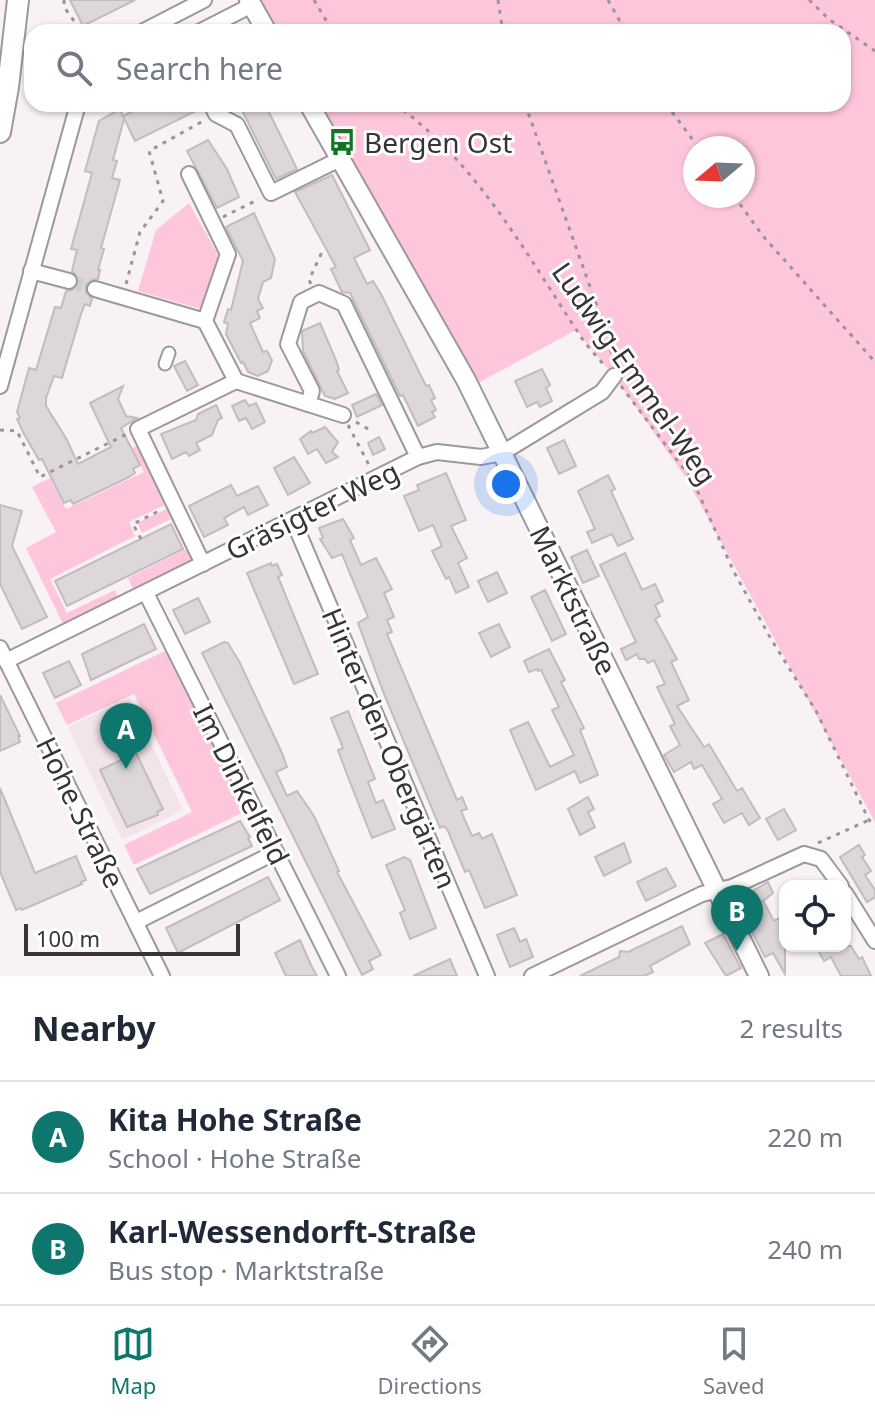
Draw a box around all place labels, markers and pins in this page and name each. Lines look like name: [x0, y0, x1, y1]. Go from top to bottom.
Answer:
place label: Bergen Ost: [364, 123, 512, 161]
bus stop icon: Bergen Ost: [327, 127, 357, 157]
pin: A: [100, 703, 152, 769]
pin: B: [711, 885, 763, 951]

